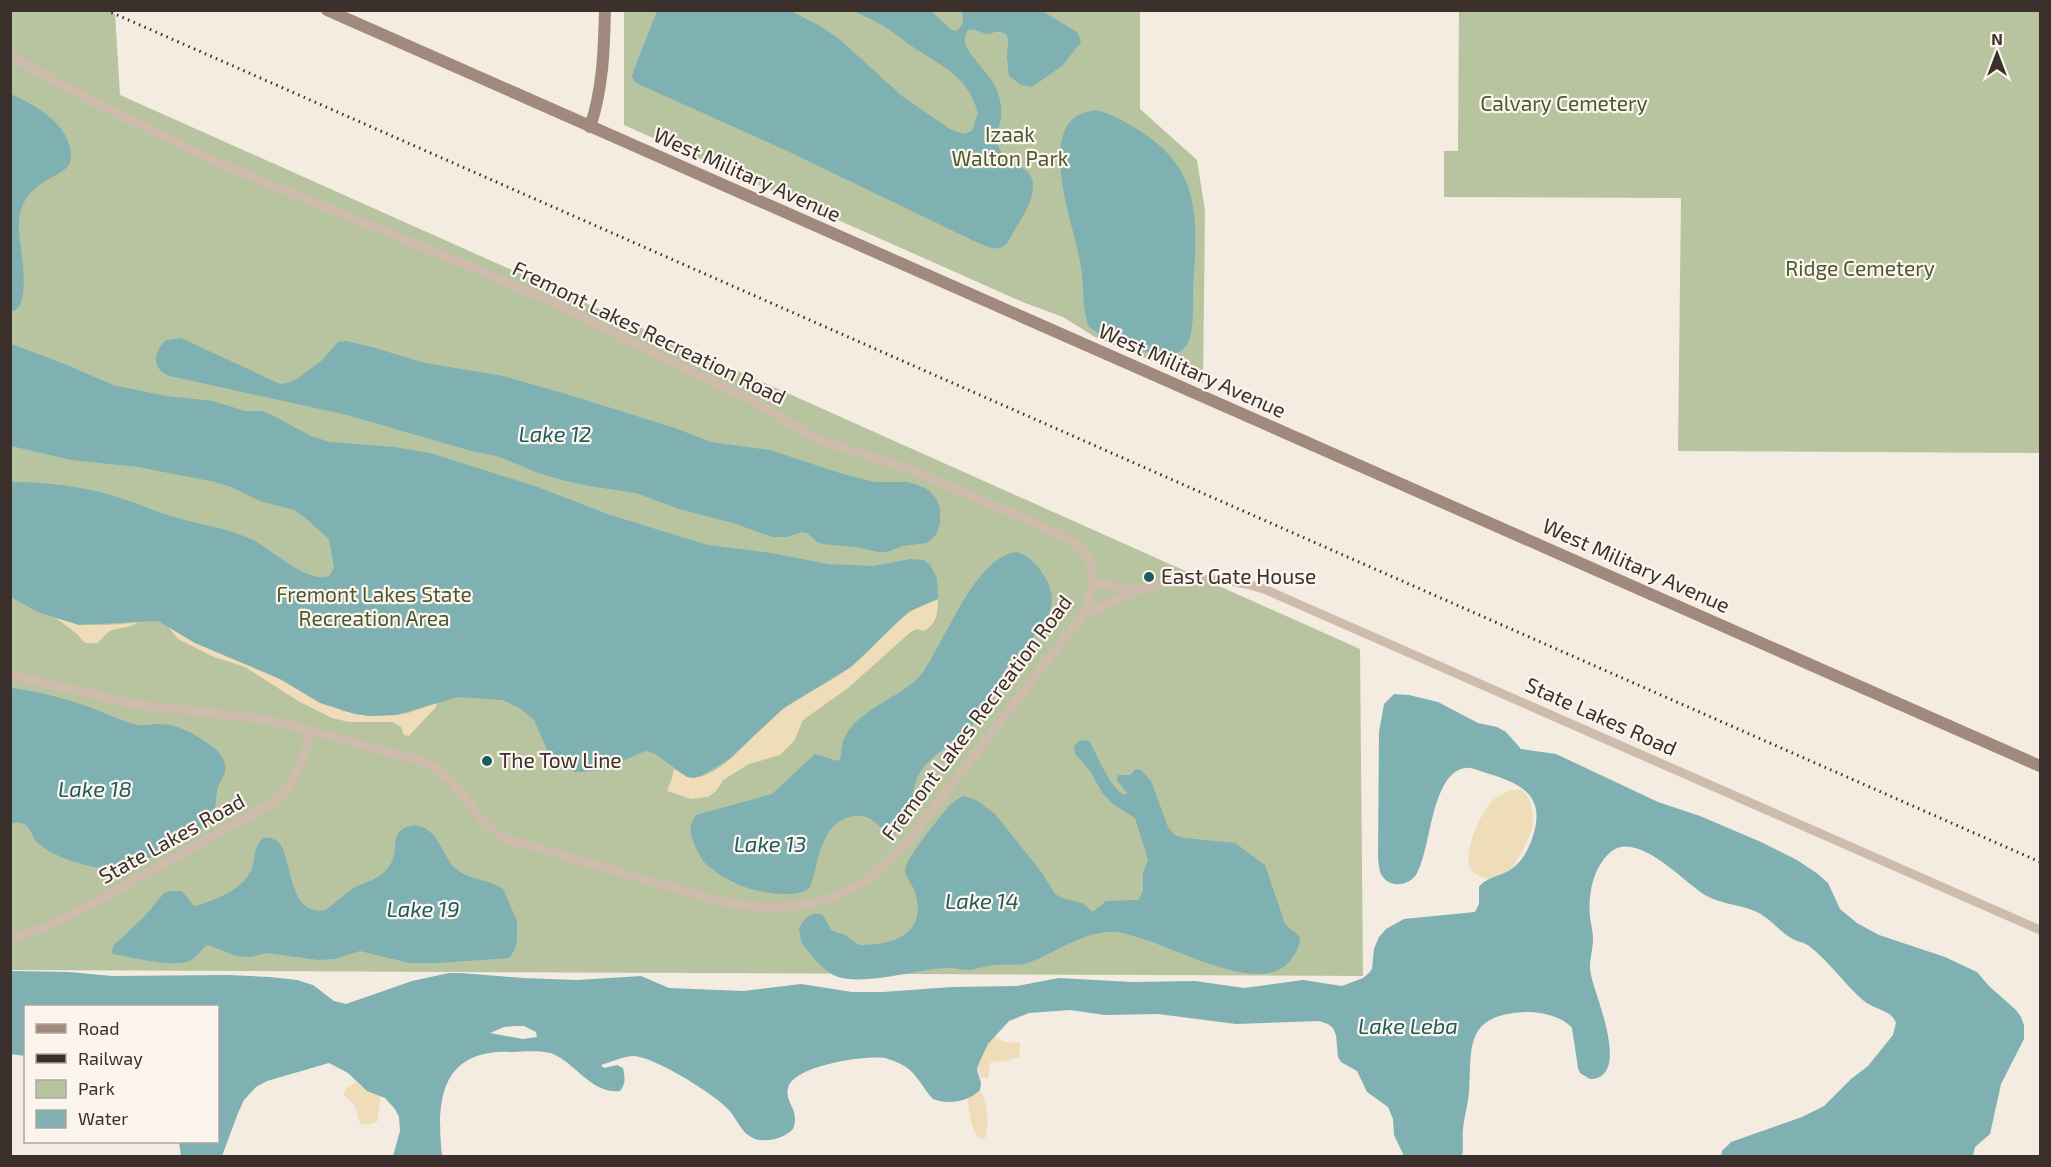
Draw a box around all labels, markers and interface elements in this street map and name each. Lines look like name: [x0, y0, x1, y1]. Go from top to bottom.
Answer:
north arrow: [1967, 24, 2027, 84]
text: N: [1991, 29, 2003, 48]
park label: Calvary Cemetery: [1480, 90, 1648, 115]
street label: West Military Avenue: [650, 121, 845, 226]
park label: Izaak Walton Park: [951, 121, 1069, 170]
street label: Fremont Lakes Recreation Road: [509, 255, 790, 409]
park label: Ridge Cemetery: [1785, 255, 1935, 280]
street label: West Military Avenue: [1095, 317, 1290, 422]
water label: Lake 12: [519, 420, 591, 446]
street label: West Military Avenue: [1539, 512, 1734, 617]
place label: East Gate House: [1161, 563, 1316, 588]
marker: East Gate House: [1142, 570, 1156, 584]
park label: Fremont Lakes State Recreation Area: [276, 581, 472, 630]
street label: Fremont Lakes Recreation Road: [875, 590, 1076, 845]
street label: State Lakes Road: [1522, 671, 1681, 760]
place label: The Tow Line: [499, 747, 622, 772]
marker: The Tow Line: [480, 754, 494, 768]
water label: Lake 18: [58, 775, 132, 801]
street label: State Lakes Road: [94, 787, 249, 888]
water label: Lake 13: [734, 830, 806, 856]
water label: Lake 14: [945, 887, 1019, 913]
water label: Lake 19: [386, 895, 460, 921]
legend: [24, 1005, 219, 1143]
water label: Lake Leba: [1358, 1012, 1458, 1038]
text: Road: [78, 1017, 119, 1039]
text: Railway: [78, 1047, 143, 1069]
text: Park: [78, 1077, 115, 1099]
text: Water: [78, 1107, 128, 1129]

